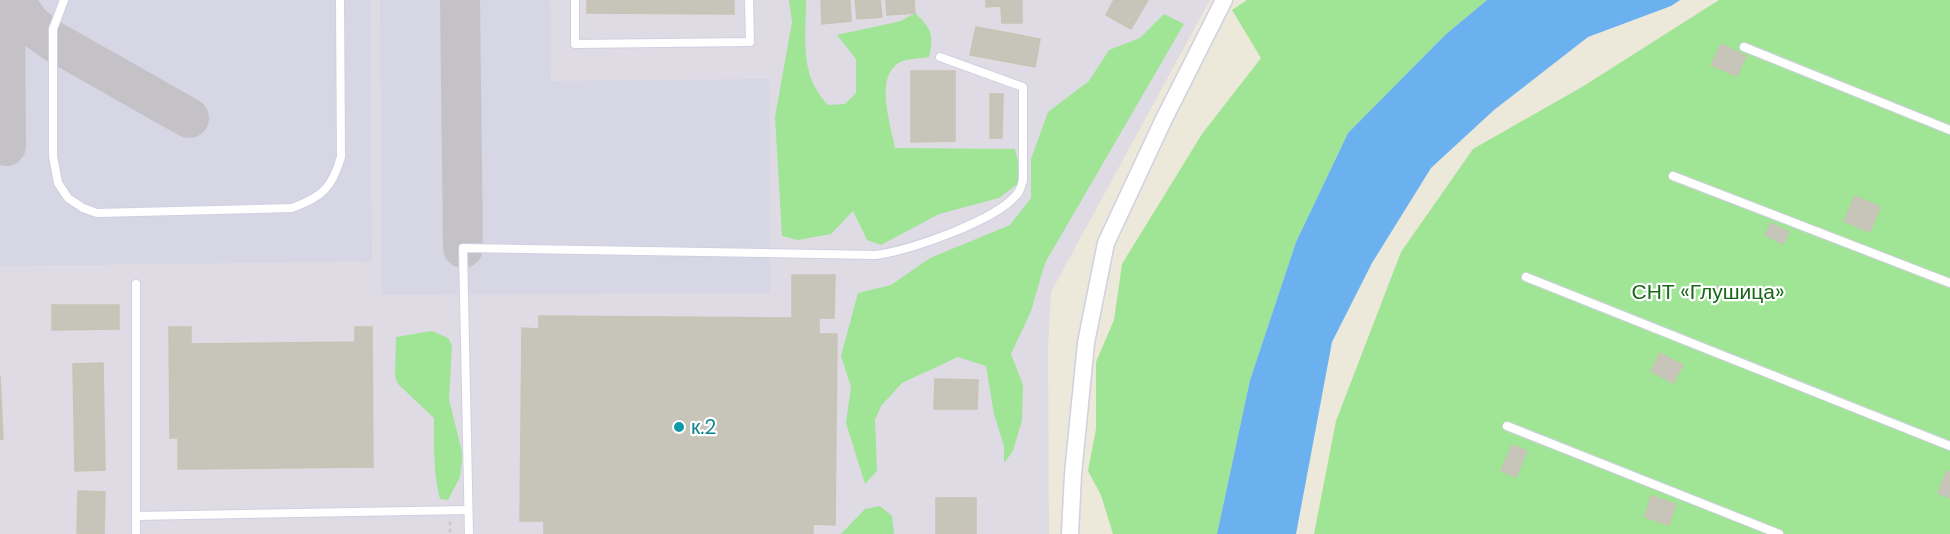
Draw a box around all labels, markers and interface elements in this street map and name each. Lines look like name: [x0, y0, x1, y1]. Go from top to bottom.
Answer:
park label: СНТ «Глушица»: [1632, 278, 1784, 306]
place label: к.2: [691, 413, 716, 441]
marker: к.2: [672, 420, 686, 434]

